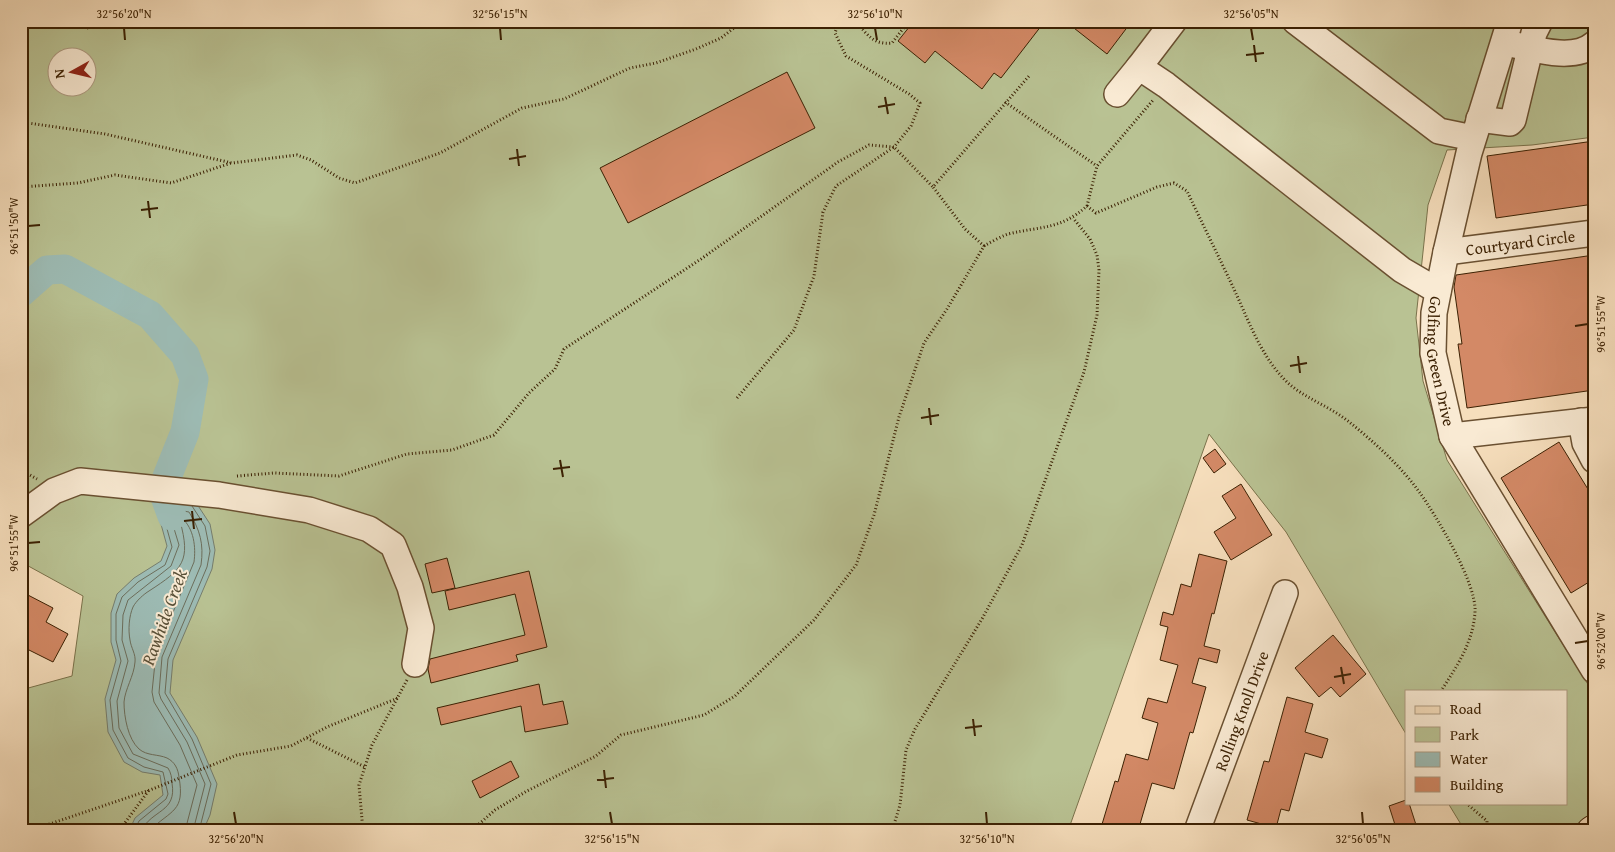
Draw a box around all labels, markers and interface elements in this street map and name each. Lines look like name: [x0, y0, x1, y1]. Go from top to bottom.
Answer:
text: 32°56'20"N: [96, 5, 152, 22]
text: 32°56'15"N: [472, 5, 528, 22]
text: 32°56'10"N: [847, 5, 903, 22]
text: 32°56'05"N: [1223, 5, 1279, 22]
north arrow: [48, 48, 98, 98]
text: N: [48, 67, 70, 80]
text: 96°51'50"W: [5, 196, 22, 255]
street label: Courtyard Circle: [1464, 224, 1576, 261]
street label: Golfing Green Drive: [1420, 294, 1461, 428]
text: 96°51'55"W: [1592, 294, 1609, 353]
text: 96°51'55"W: [5, 513, 22, 572]
water label: Rawhide Creek: [134, 564, 194, 670]
text: 96°52'00"W: [1592, 611, 1609, 670]
street label: Rolling Knoll Drive: [1208, 647, 1275, 774]
legend: [1405, 690, 1568, 804]
text: Road: [1450, 698, 1481, 719]
text: Park: [1450, 724, 1479, 745]
text: Water: [1450, 748, 1488, 769]
text: Building: [1450, 774, 1504, 795]
text: 32°56'20"N: [208, 830, 264, 847]
text: 32°56'15"N: [584, 830, 640, 847]
text: 32°56'10"N: [959, 830, 1015, 847]
text: 32°56'05"N: [1335, 830, 1391, 847]

